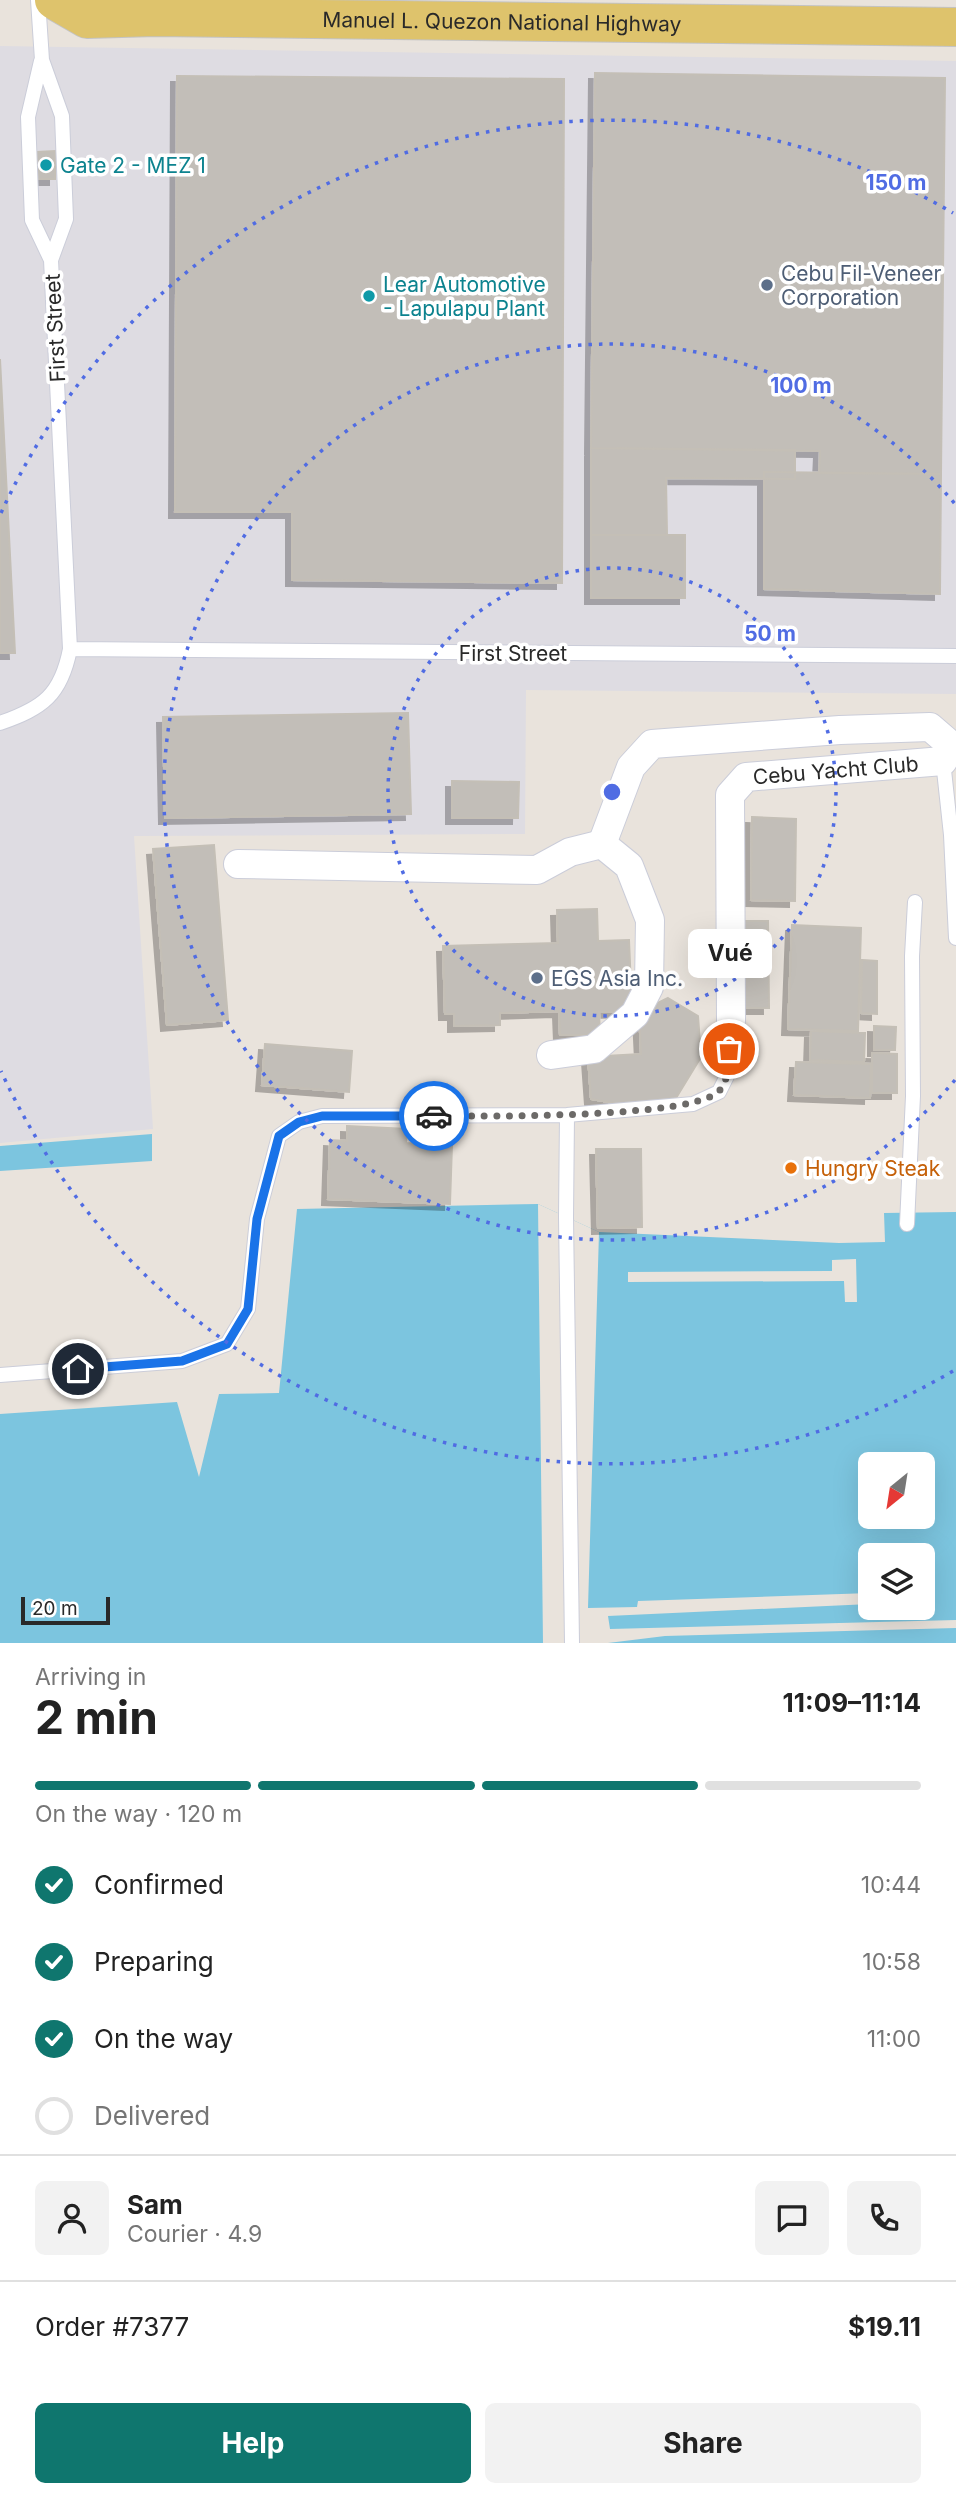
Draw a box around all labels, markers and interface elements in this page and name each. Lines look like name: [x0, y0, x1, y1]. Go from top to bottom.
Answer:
street label: Manuel L. Quezon National Highway: [322, 7, 682, 36]
place label: Gate 2 - MEZ 1: [60, 153, 206, 178]
marker: Gate 2 - MEZ 1: [38, 157, 54, 173]
text: 150 m: [866, 170, 926, 195]
place label: Cebu Fil-Veneer Corporation: [781, 261, 941, 310]
place label: Lear Automotive - Lapulapu Plant: [383, 272, 546, 321]
street label: First Street: [40, 273, 70, 383]
marker: Cebu Fil-Veneer Corporation: [759, 277, 775, 293]
marker: Lear Automotive - Lapulapu Plant: [361, 288, 377, 304]
text: 100 m: [770, 373, 832, 398]
text: 50 m: [744, 621, 796, 646]
street label: First Street: [459, 641, 567, 666]
street label: Cebu Yacht Club: [752, 751, 919, 789]
centre of rings: [600, 780, 624, 804]
callout: Vué: [687, 930, 771, 979]
text: Vué: [707, 939, 753, 967]
place label: EGS Asia Inc.: [551, 966, 683, 991]
marker: EGS Asia Inc.: [529, 970, 545, 986]
pin: [699, 1019, 759, 1079]
icon: bag: [710, 1030, 748, 1068]
courier: [399, 1081, 469, 1151]
icon: car: [415, 1097, 453, 1135]
place label: Hungry Steak: [805, 1156, 941, 1181]
marker: Hungry Steak: [783, 1160, 799, 1176]
pin: [48, 1339, 108, 1399]
icon: home: [59, 1350, 97, 1388]
north arrow: [858, 1452, 934, 1530]
map controls: [858, 1452, 935, 1620]
button: layers: [858, 1543, 935, 1620]
scale bar: [21, 1594, 110, 1626]
text: 20 m: [32, 1597, 78, 1620]
text: Arriving in: [35, 1663, 146, 1691]
text: 11:09–11:14: [783, 1687, 921, 1718]
text: 2 min: [35, 1689, 158, 1745]
text: On the way · 120 m: [35, 1800, 242, 1828]
icon: check: [35, 1866, 73, 1904]
text: Confirmed: [94, 1869, 224, 1900]
text: 10:44: [861, 1871, 921, 1899]
icon: check: [35, 1943, 73, 1981]
text: Preparing: [94, 1946, 214, 1977]
text: 10:58: [862, 1948, 921, 1976]
icon: check: [35, 2020, 73, 2058]
text: On the way: [94, 2023, 233, 2054]
text: 11:00: [867, 2025, 921, 2053]
text: Delivered: [94, 2100, 210, 2131]
button: person: [35, 2181, 109, 2255]
button: chat: [755, 2181, 829, 2255]
button: phone: [847, 2181, 921, 2255]
text: Sam: [127, 2189, 183, 2220]
text: Courier · 4.9: [127, 2220, 262, 2248]
text: Order #7377: [35, 2311, 189, 2342]
text: $19.11: [848, 2311, 921, 2342]
button: Help: [35, 2403, 471, 2483]
button: Share: [485, 2403, 921, 2483]

